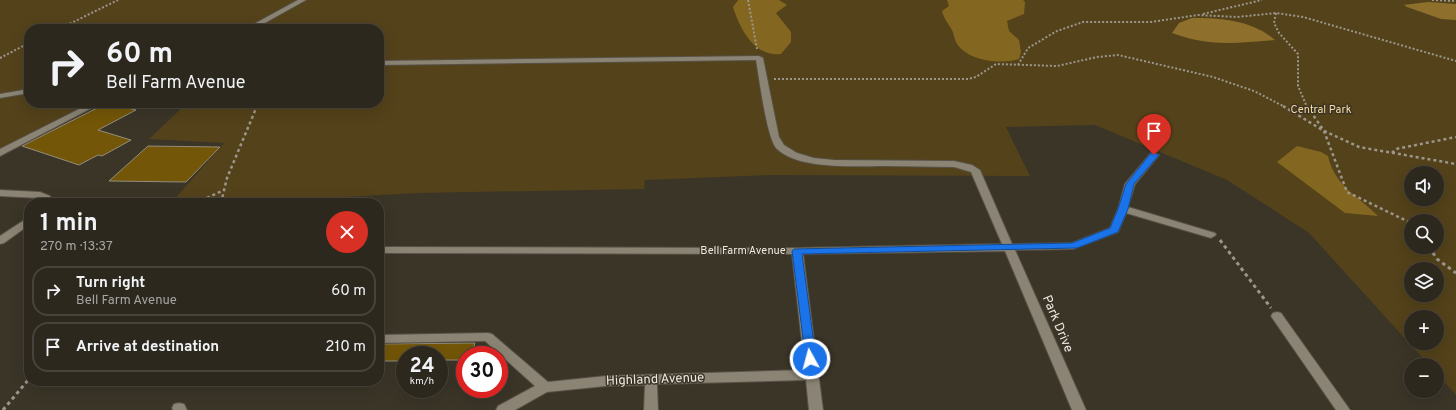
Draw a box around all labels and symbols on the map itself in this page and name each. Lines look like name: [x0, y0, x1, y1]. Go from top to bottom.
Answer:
park label: Central Park: [1291, 103, 1352, 117]
pin: [1137, 114, 1171, 155]
street label: Bell Farm Avenue: [700, 244, 786, 258]
street label: Park Drive: [1038, 293, 1076, 355]
position arrow: [789, 338, 831, 380]
speed limit sign: 30: [456, 346, 508, 398]
street label: Highland Avenue: [606, 370, 704, 390]

